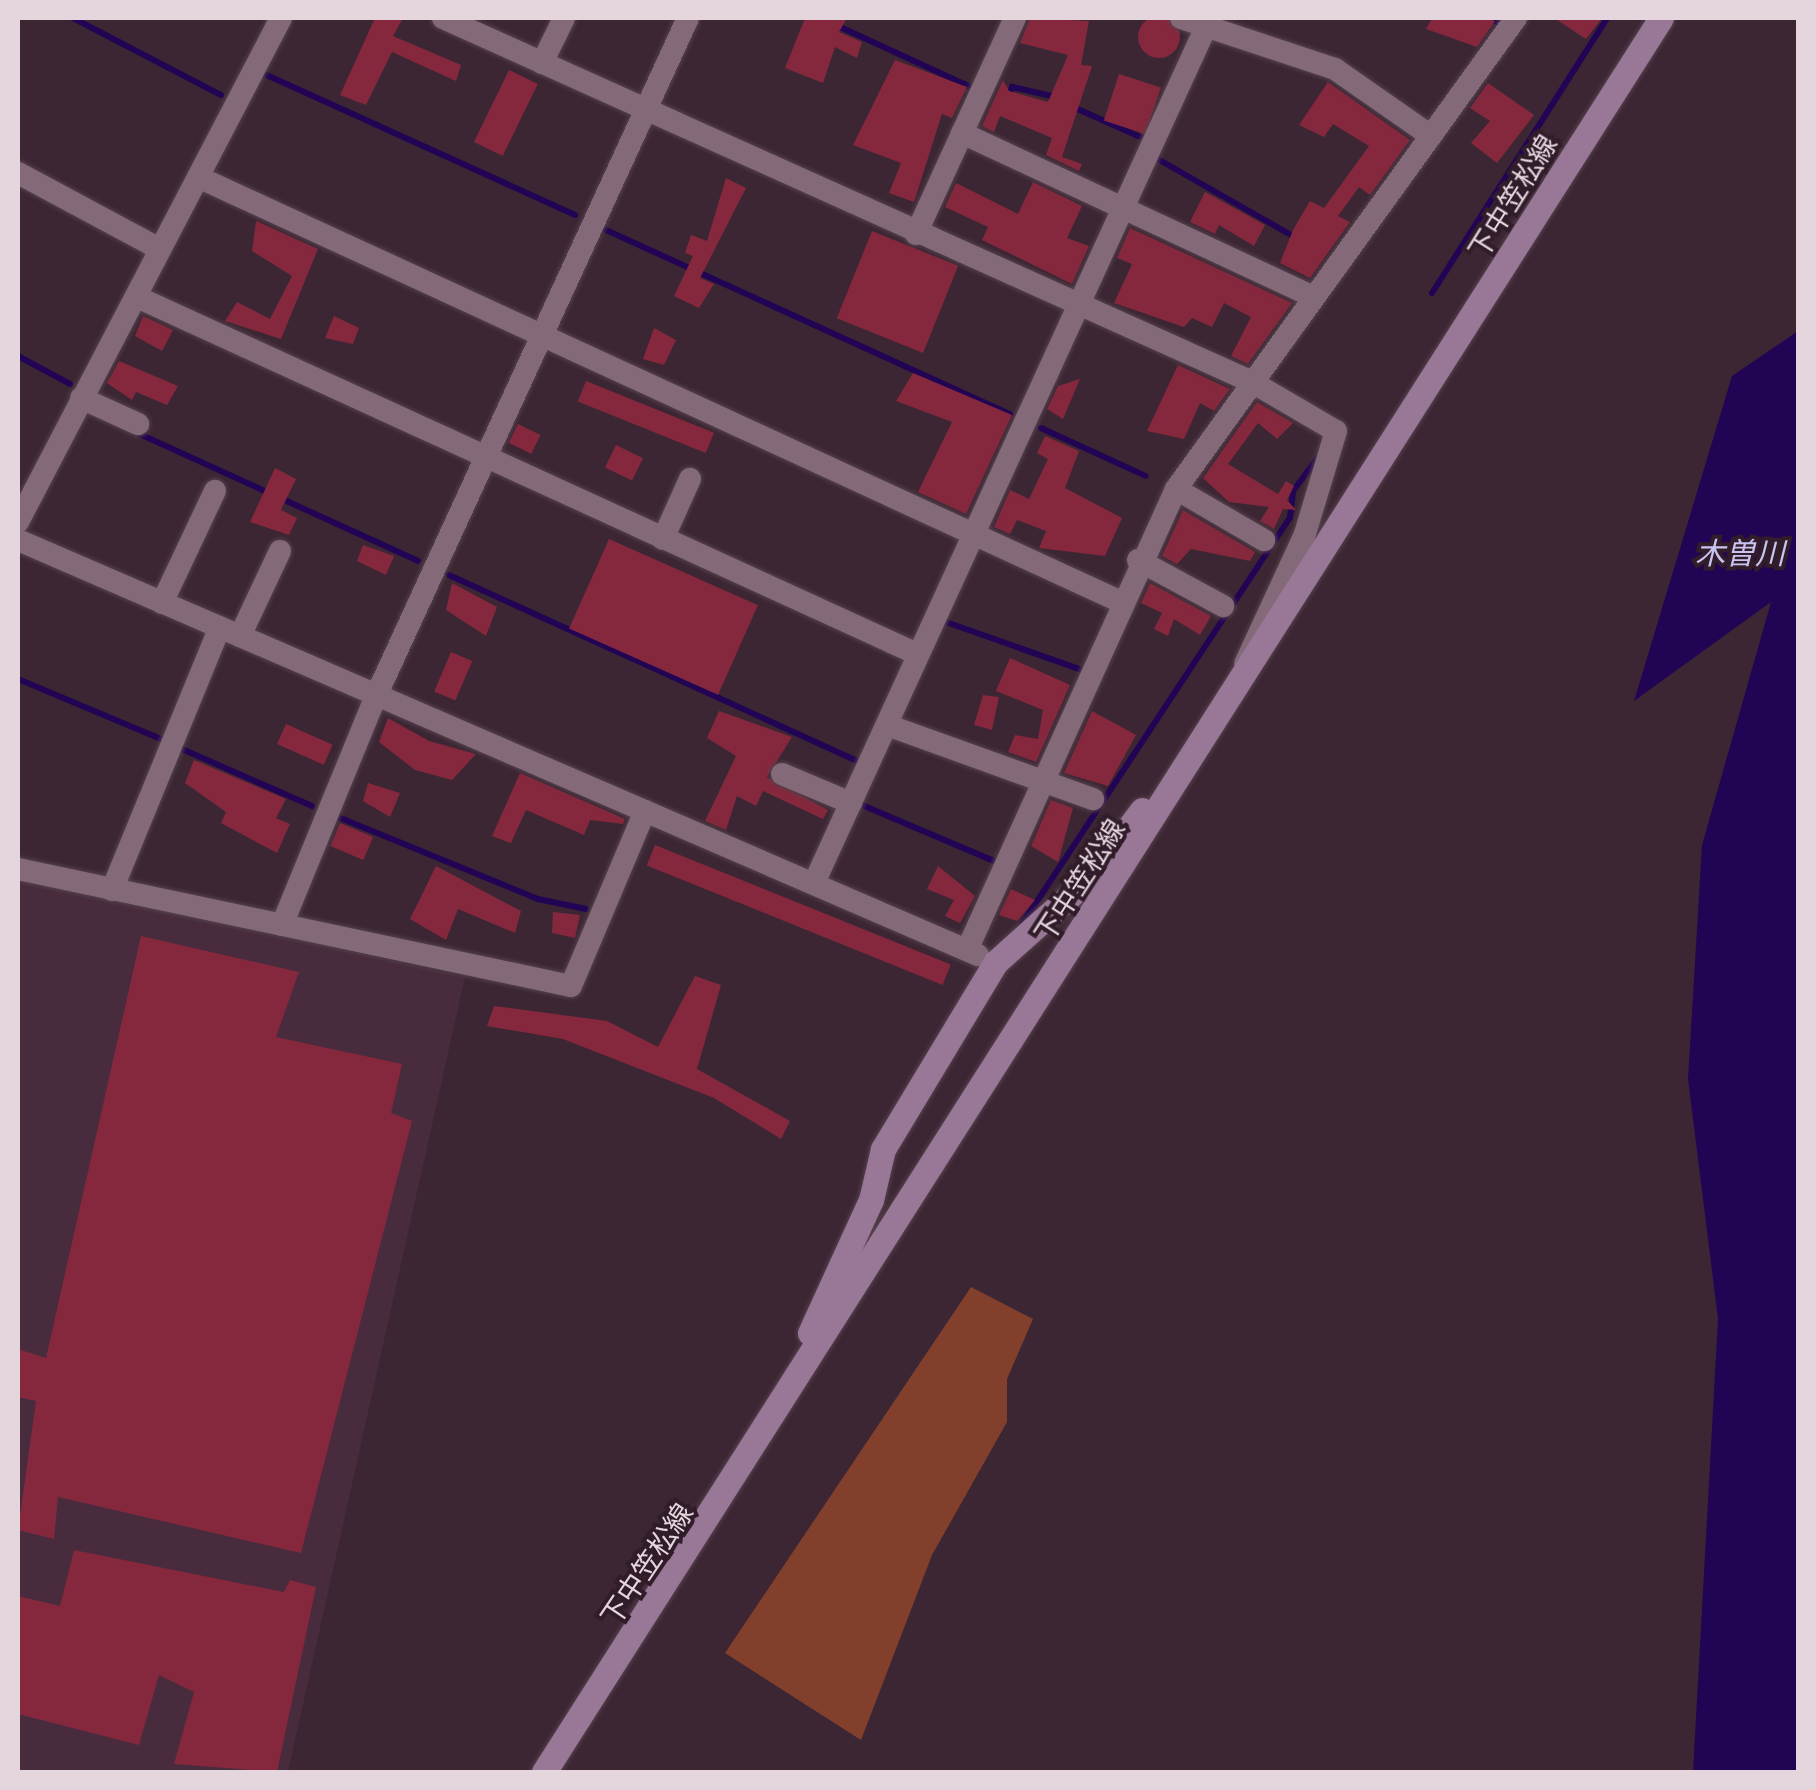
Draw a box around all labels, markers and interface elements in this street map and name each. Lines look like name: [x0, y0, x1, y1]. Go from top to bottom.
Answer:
street label: 下中笠松線: [1461, 128, 1563, 264]
water label: 木曽川: [1695, 534, 1785, 570]
street label: 下中笠松線: [1027, 812, 1131, 948]
street label: 下中笠松線: [593, 1497, 699, 1631]

